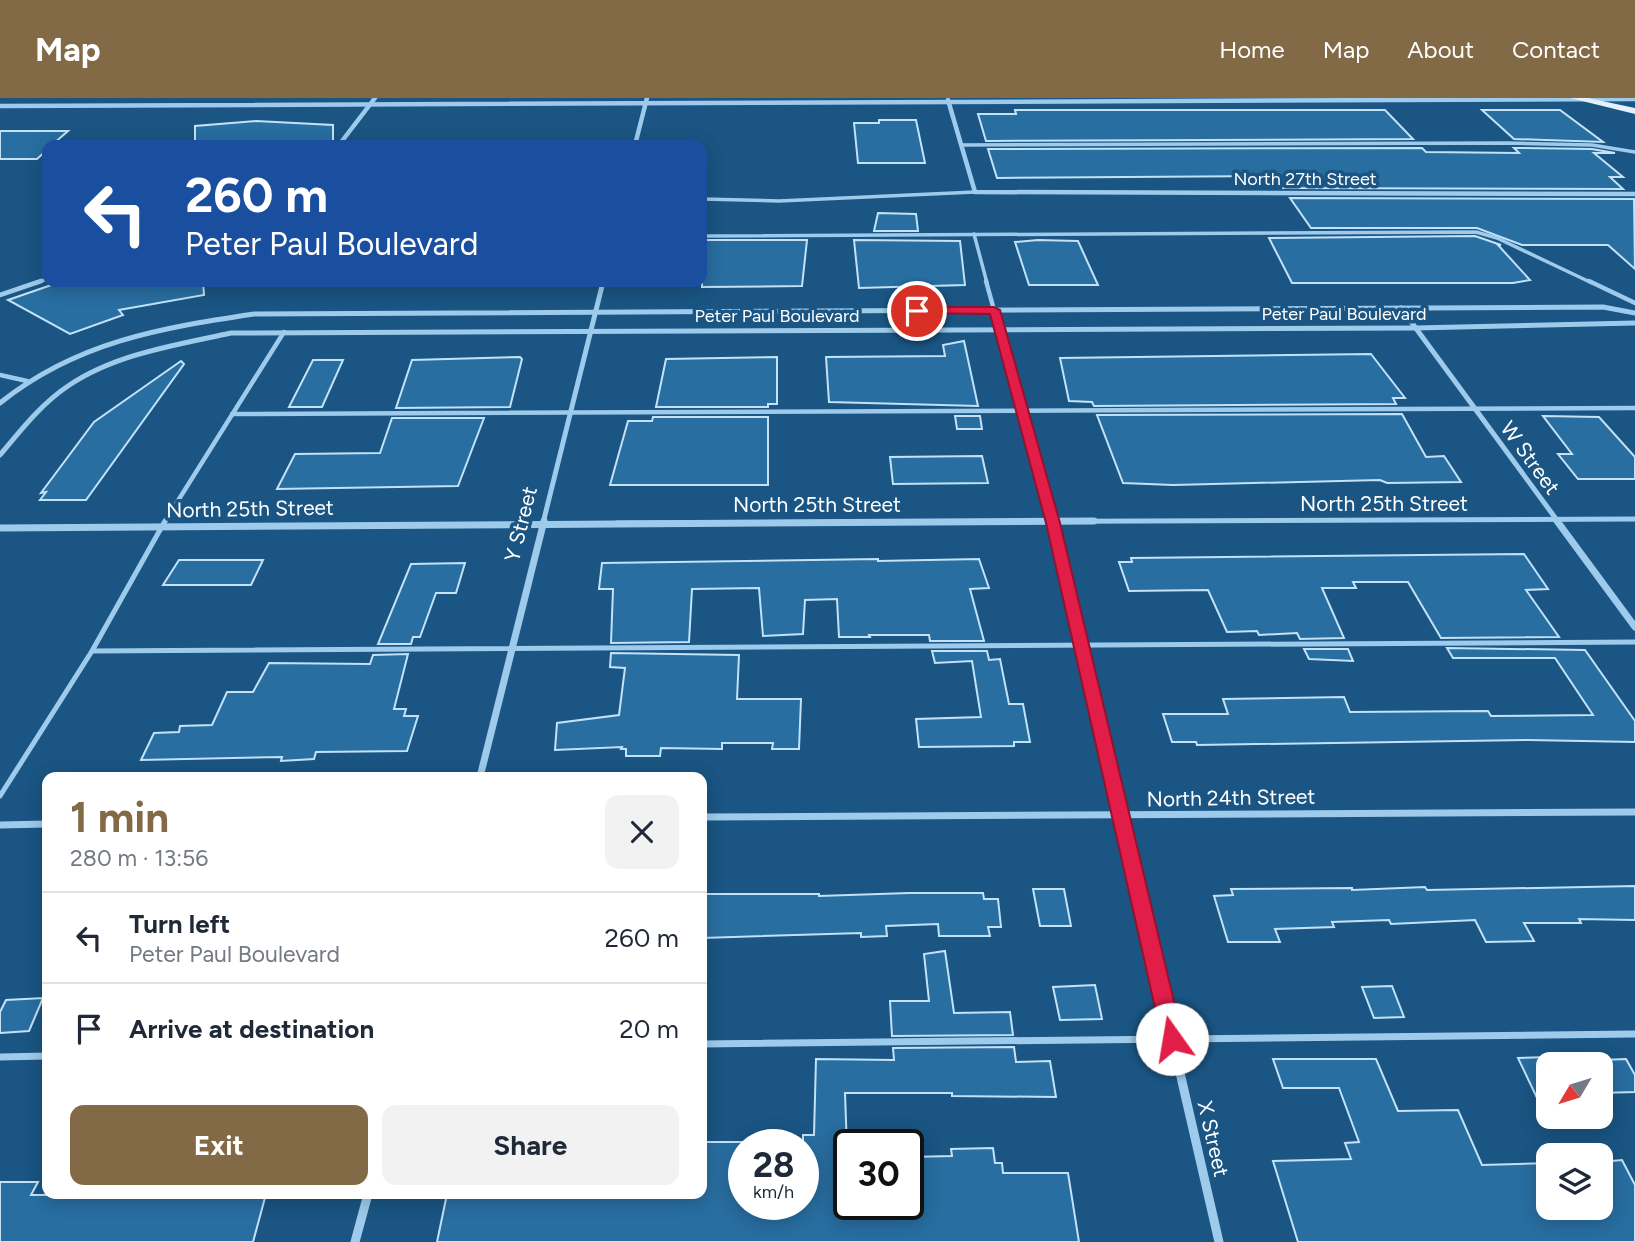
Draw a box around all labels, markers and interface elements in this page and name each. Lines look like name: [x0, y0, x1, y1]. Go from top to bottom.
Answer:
text: Map: [35, 30, 101, 69]
text: Home: [1219, 35, 1285, 64]
text: Map: [1323, 35, 1369, 64]
text: About: [1407, 35, 1474, 64]
text: Contact: [1512, 35, 1600, 64]
text: 260 m: [185, 165, 328, 224]
icon: left: [70, 168, 161, 259]
street label: North 27th Street: [1233, 168, 1377, 190]
text: Peter Paul Boulevard: [185, 225, 478, 263]
pin: [887, 281, 947, 341]
icon: arrive: [898, 292, 936, 330]
street label: Peter Paul Boulevard: [1261, 303, 1427, 325]
street label: Peter Paul Boulevard: [694, 305, 860, 327]
street label: W Street: [1496, 416, 1565, 499]
street label: Y Street: [499, 484, 542, 564]
street label: North 25th Street: [1300, 491, 1468, 516]
street label: North 25th Street: [733, 492, 901, 517]
street label: North 25th Street: [166, 495, 334, 522]
street label: North 24th Street: [1146, 784, 1316, 811]
text: 1 min: [70, 792, 169, 843]
button: close: [605, 795, 679, 869]
text: 280 m · 13:56: [70, 844, 208, 872]
text: Turn left: [129, 908, 230, 940]
icon: left: [70, 919, 108, 957]
text: 260 m: [605, 922, 679, 954]
text: Peter Paul Boulevard: [129, 940, 340, 968]
position arrow: [1135, 1002, 1209, 1076]
icon: arrive: [70, 1010, 108, 1048]
text: Arrive at destination: [129, 1013, 374, 1045]
text: 20 m: [619, 1013, 679, 1045]
north arrow: [1536, 1052, 1614, 1129]
map controls: [1536, 1052, 1613, 1220]
street label: X Street: [1193, 1099, 1234, 1179]
button: Exit: [70, 1105, 368, 1185]
button: Share: [382, 1105, 679, 1185]
speed limit sign: 30: [833, 1129, 924, 1220]
button: layers: [1536, 1143, 1613, 1220]
text: 28: [753, 1144, 794, 1186]
text: km/h: [753, 1181, 794, 1203]

